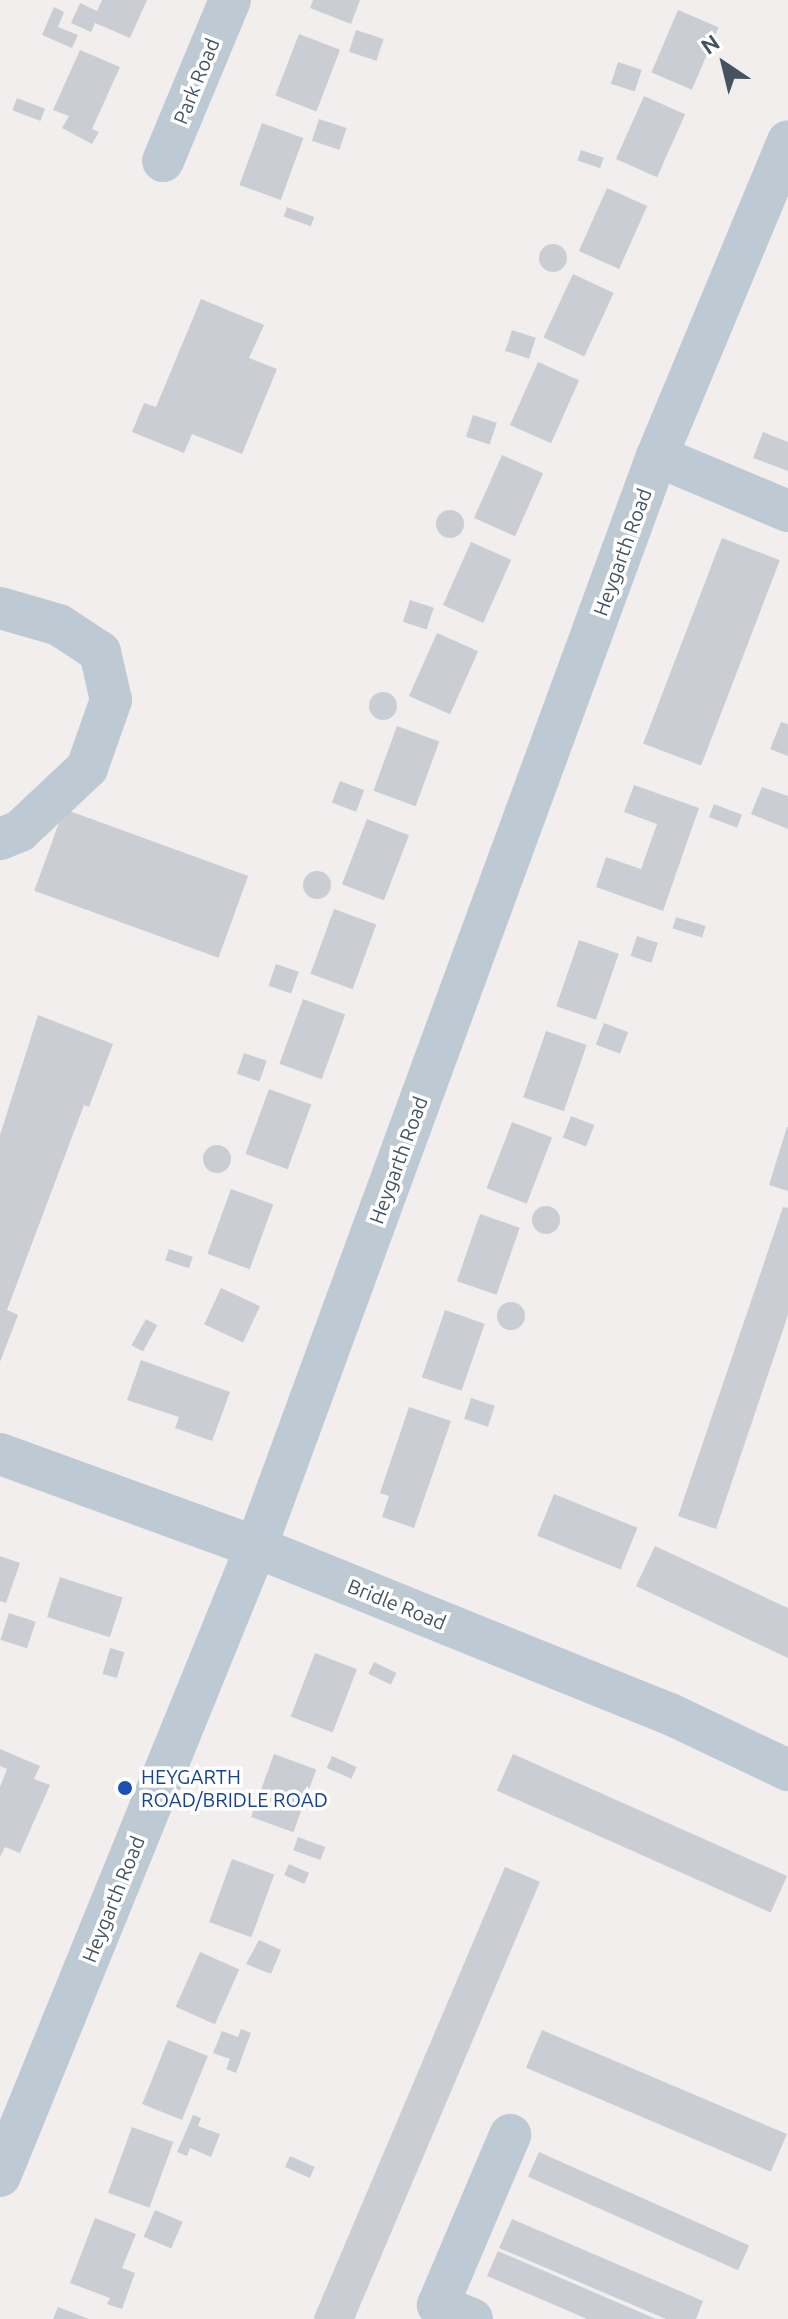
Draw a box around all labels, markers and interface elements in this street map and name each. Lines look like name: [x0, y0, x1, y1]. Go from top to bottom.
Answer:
north arrow: [684, 24, 764, 104]
text: N: [696, 29, 724, 59]
street label: Park Road: [168, 35, 224, 127]
street label: Heygarth Road: [588, 485, 656, 619]
street label: Heygarth Road: [364, 1093, 432, 1227]
street label: Bridle Road: [344, 1573, 450, 1635]
place label: HEYGARTH ROAD/BRIDLE ROAD: [141, 1764, 328, 1811]
marker: HEYGARTH ROAD/BRIDLE ROAD: [116, 1779, 134, 1797]
street label: Heygarth Road: [77, 1832, 149, 1966]

